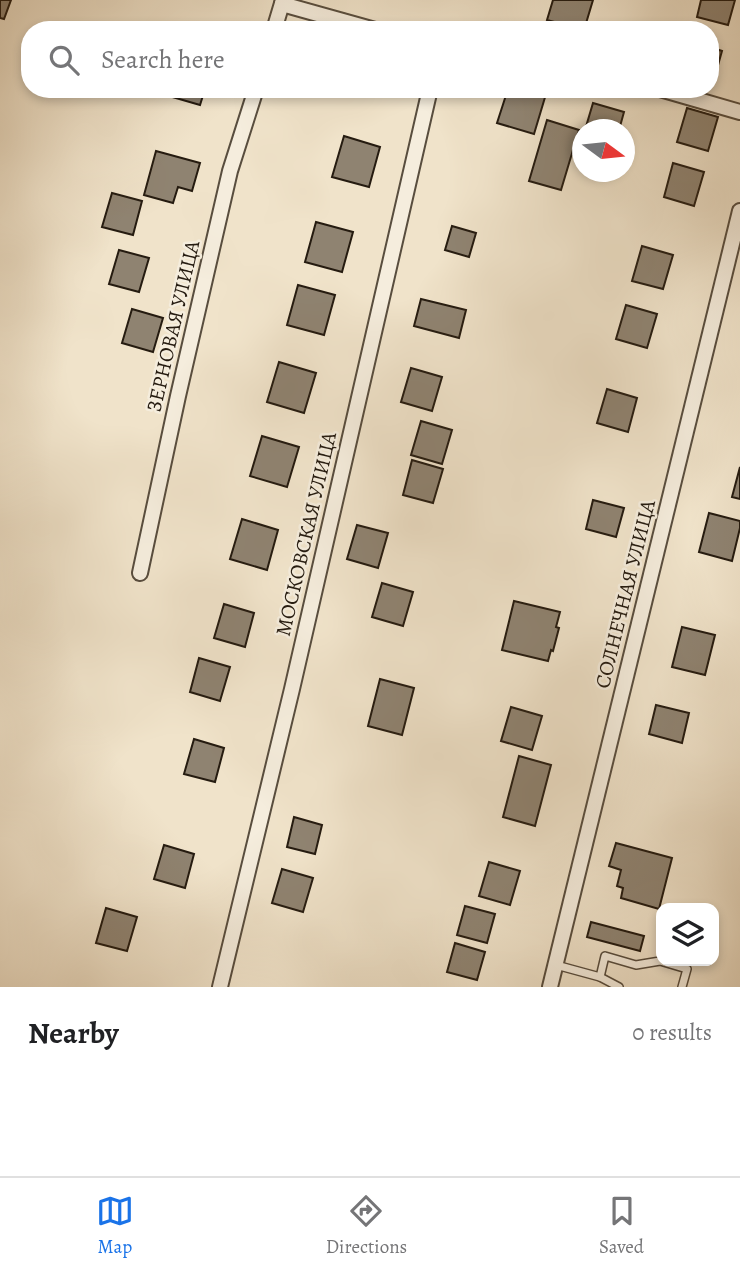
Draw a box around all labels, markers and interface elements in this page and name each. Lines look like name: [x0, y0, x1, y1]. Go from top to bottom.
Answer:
search box: [21, 21, 719, 98]
icon: search: [45, 41, 83, 79]
text: Search here: [101, 42, 225, 77]
north arrow: [572, 119, 635, 182]
street label: ЗЕРНОВАЯ УЛИЦА: [140, 237, 207, 415]
street label: МОСКОВСКАЯ УЛИЦА: [269, 428, 343, 639]
street label: СОЛНЕЧНАЯ УЛИЦА: [588, 496, 662, 691]
map controls: [656, 903, 719, 966]
button: layers: [656, 903, 719, 966]
text: Nearby: [28, 1013, 119, 1053]
text: 0 results: [632, 1017, 712, 1048]
tab: Map: [96, 1192, 134, 1260]
tab: Directions: [326, 1192, 407, 1260]
tab: Saved: [599, 1192, 644, 1260]

